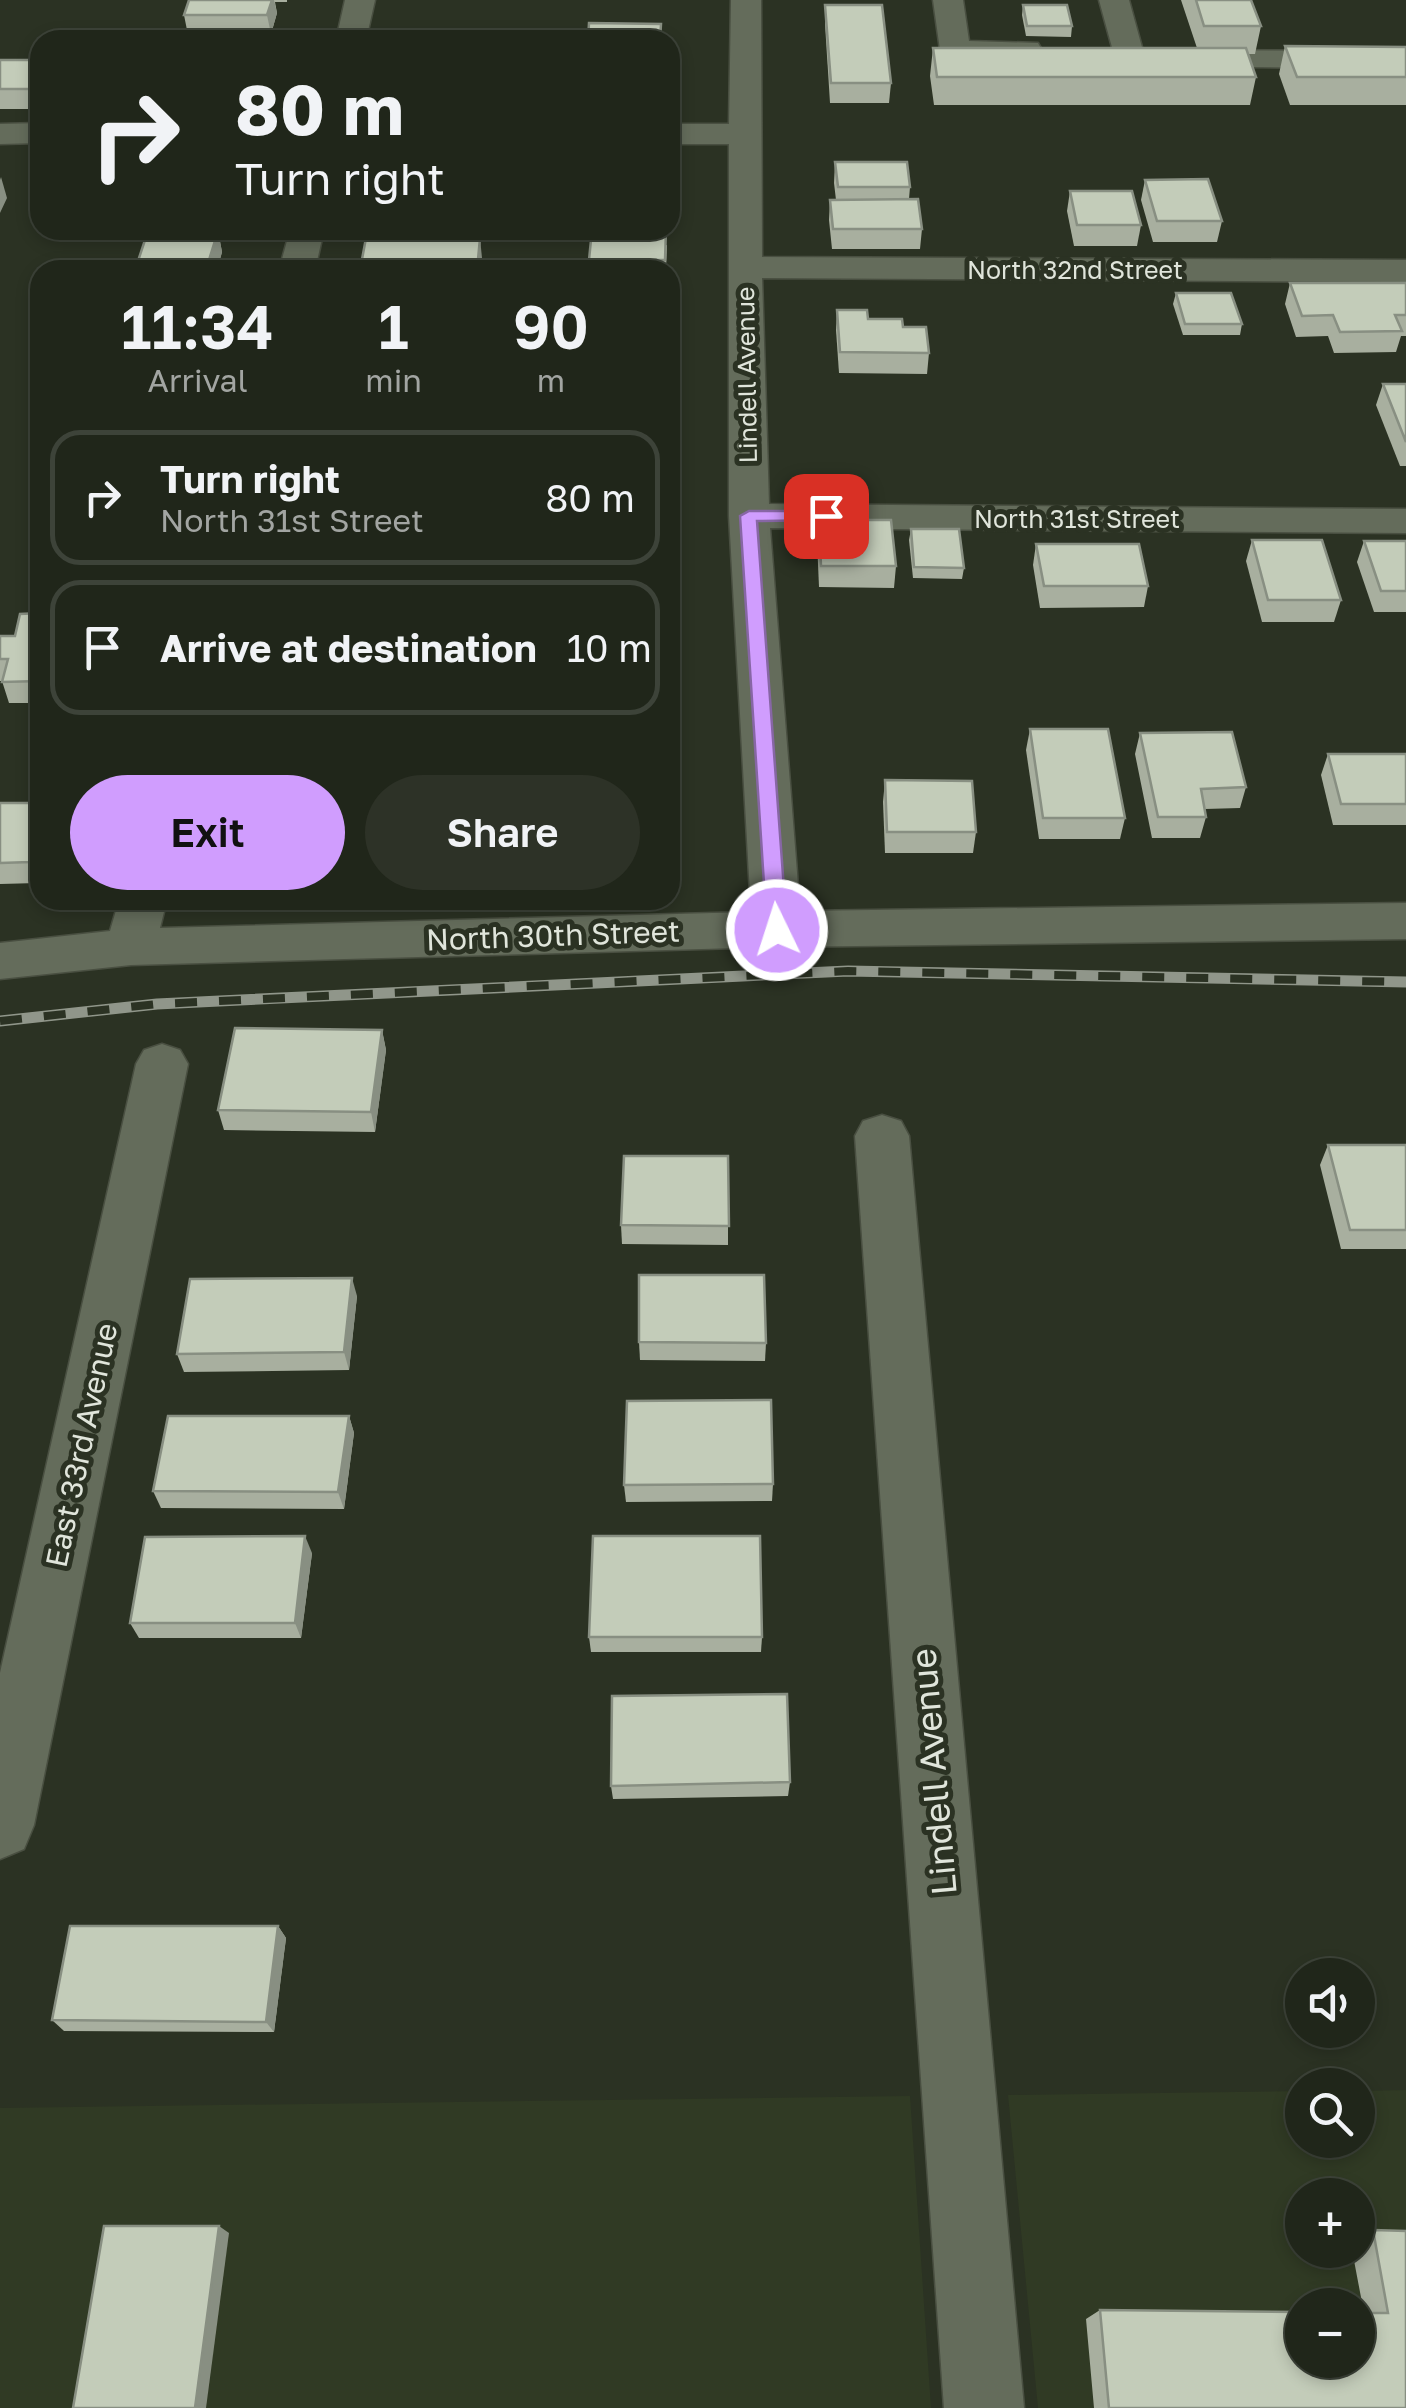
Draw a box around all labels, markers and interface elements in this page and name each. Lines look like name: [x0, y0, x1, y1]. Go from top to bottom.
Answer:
text: 80 m: [235, 66, 404, 150]
icon: right: [70, 70, 200, 200]
text: Turn right: [235, 151, 445, 205]
street label: North 32nd Street: [967, 254, 1183, 285]
street label: Lindell Avenue: [729, 286, 763, 464]
text: 11:34: [121, 290, 274, 362]
text: 1: [378, 290, 409, 362]
text: 90: [513, 290, 589, 362]
text: Arrival: [148, 361, 248, 399]
text: min: [365, 361, 422, 399]
text: m: [537, 361, 565, 399]
text: Turn right: [160, 456, 340, 501]
icon: right: [75, 470, 130, 525]
pin: [784, 474, 869, 559]
text: 80 m: [545, 475, 635, 520]
icon: arrive: [799, 489, 854, 544]
text: North 31st Street: [160, 501, 424, 539]
street label: North 31st Street: [974, 503, 1180, 534]
icon: arrive: [75, 620, 130, 675]
text: Arrive at destination: [160, 625, 537, 670]
text: 10 m: [567, 625, 652, 670]
button: Exit: [70, 775, 345, 890]
button: Share: [365, 775, 640, 890]
position arrow: [725, 878, 829, 982]
street label: North 30th Street: [425, 913, 681, 957]
street label: East 33rd Avenue: [38, 1320, 124, 1570]
street label: Lindell Avenue: [901, 1647, 965, 1897]
map controls: [1285, 1958, 1375, 2378]
button: sound: [1285, 1958, 1375, 2048]
button: search: [1285, 2068, 1375, 2158]
button: +: [1285, 2178, 1375, 2268]
button: −: [1285, 2288, 1375, 2378]

